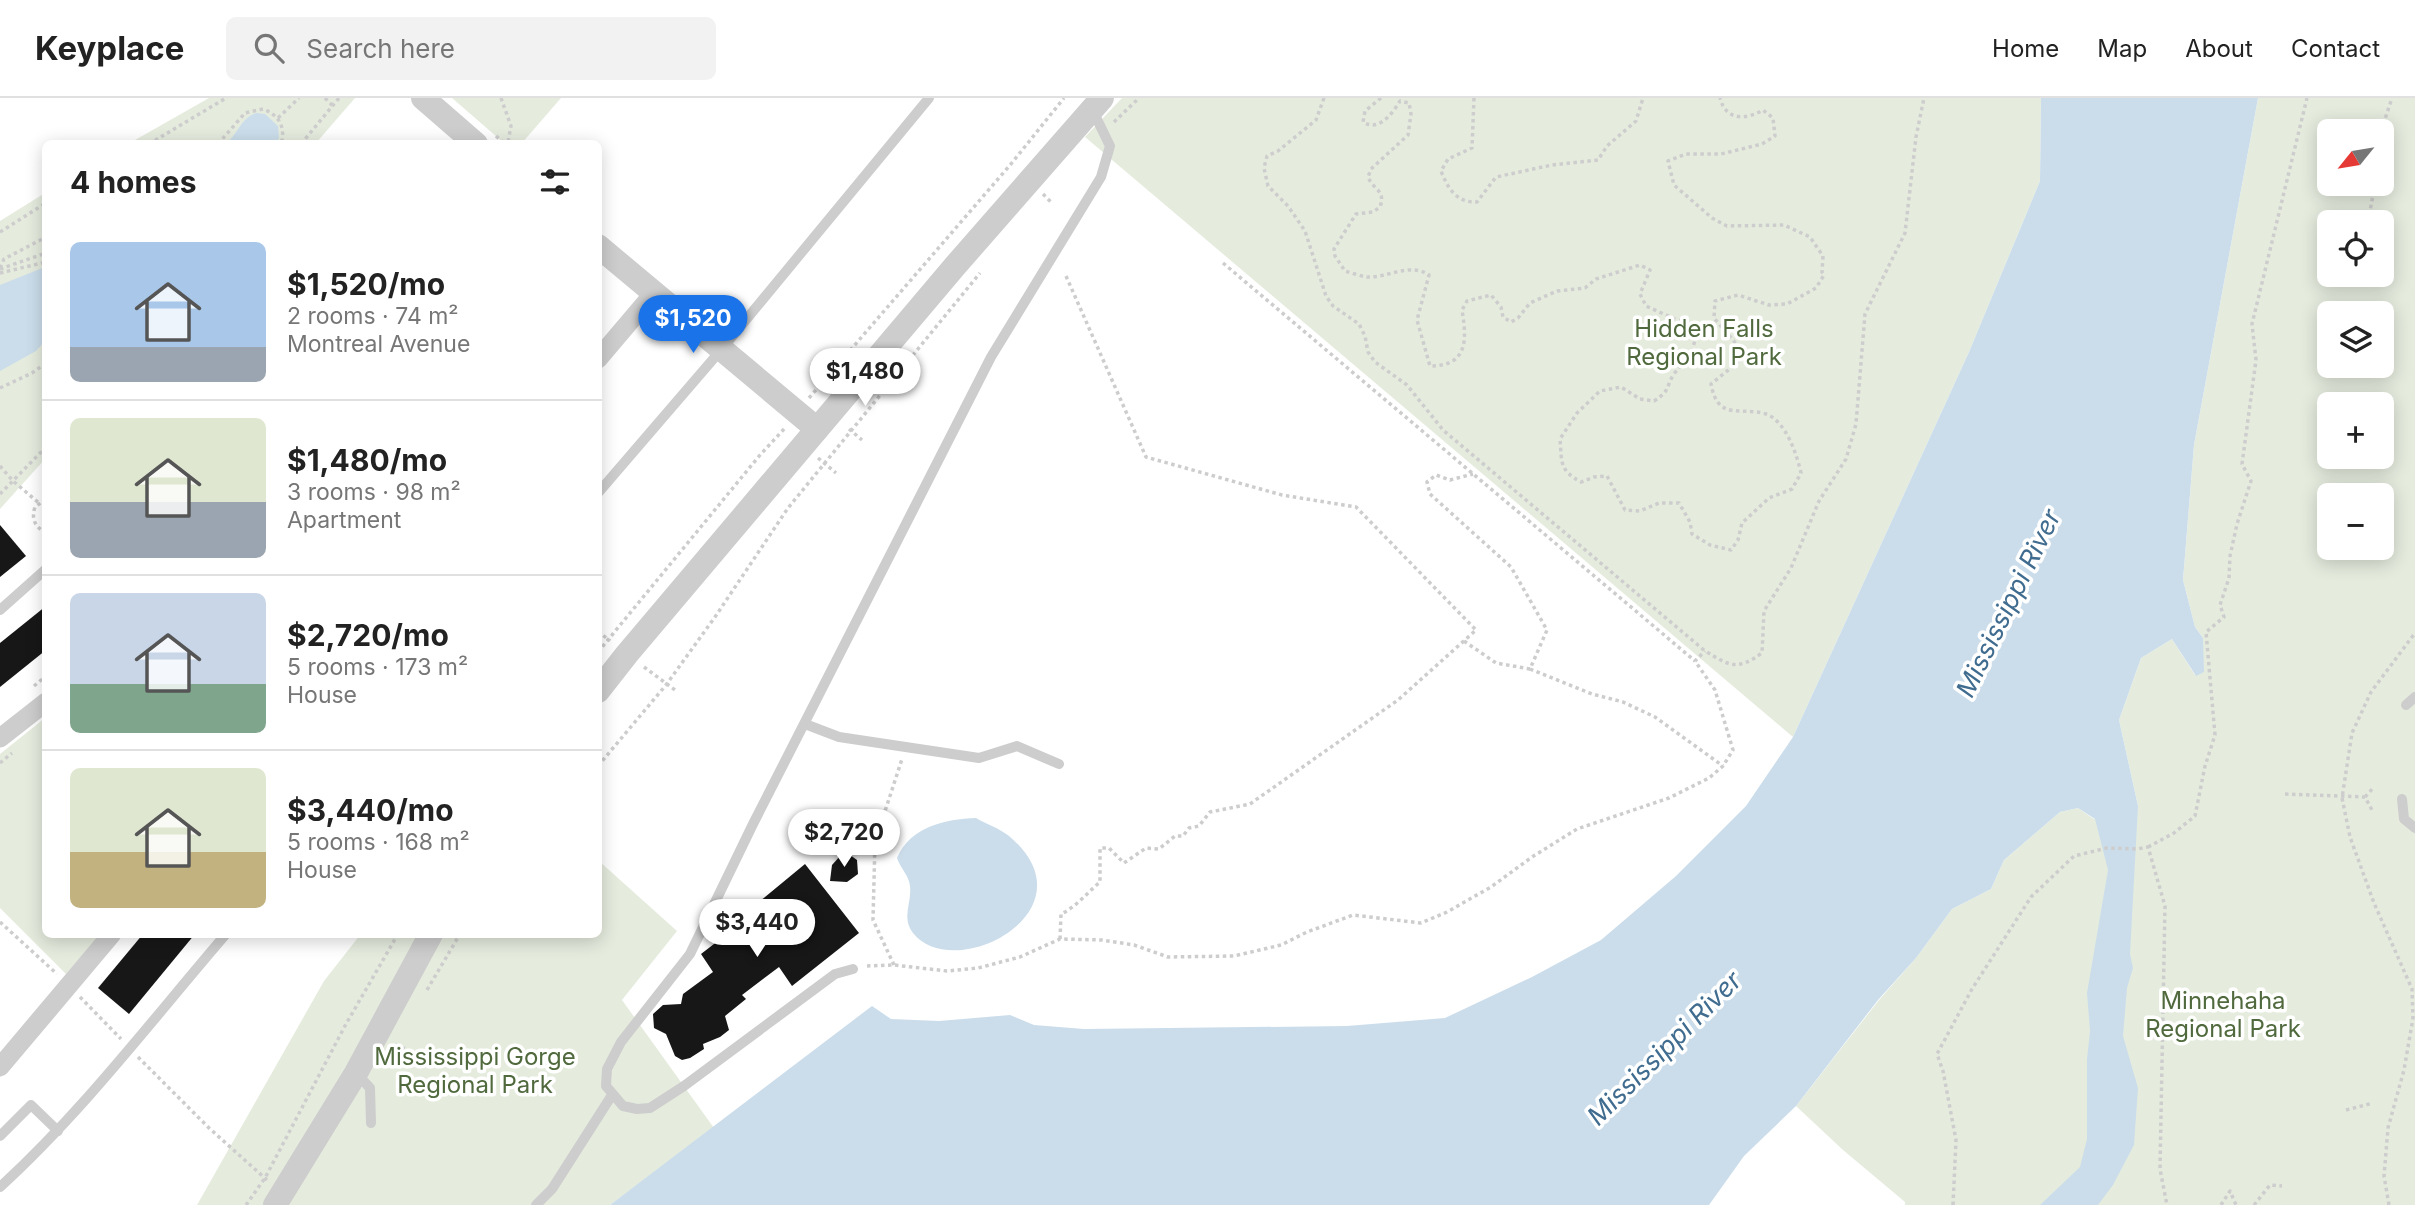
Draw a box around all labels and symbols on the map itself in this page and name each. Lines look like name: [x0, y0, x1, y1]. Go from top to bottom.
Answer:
north arrow: [2317, 119, 2394, 196]
pin: $1,520: [636, 296, 750, 355]
park label: Hidden Falls Regional Park: [1626, 314, 1782, 371]
pin: $1,480: [808, 348, 922, 408]
water label: Mississippi River: [1949, 503, 2067, 702]
pin: $2,720: [787, 810, 901, 869]
pin: $3,440: [700, 900, 814, 959]
water label: Mississippi River: [1581, 964, 1748, 1131]
park label: Minnehaha Regional Park: [2145, 986, 2301, 1043]
park label: Mississippi Gorge Regional Park: [374, 1042, 576, 1099]

